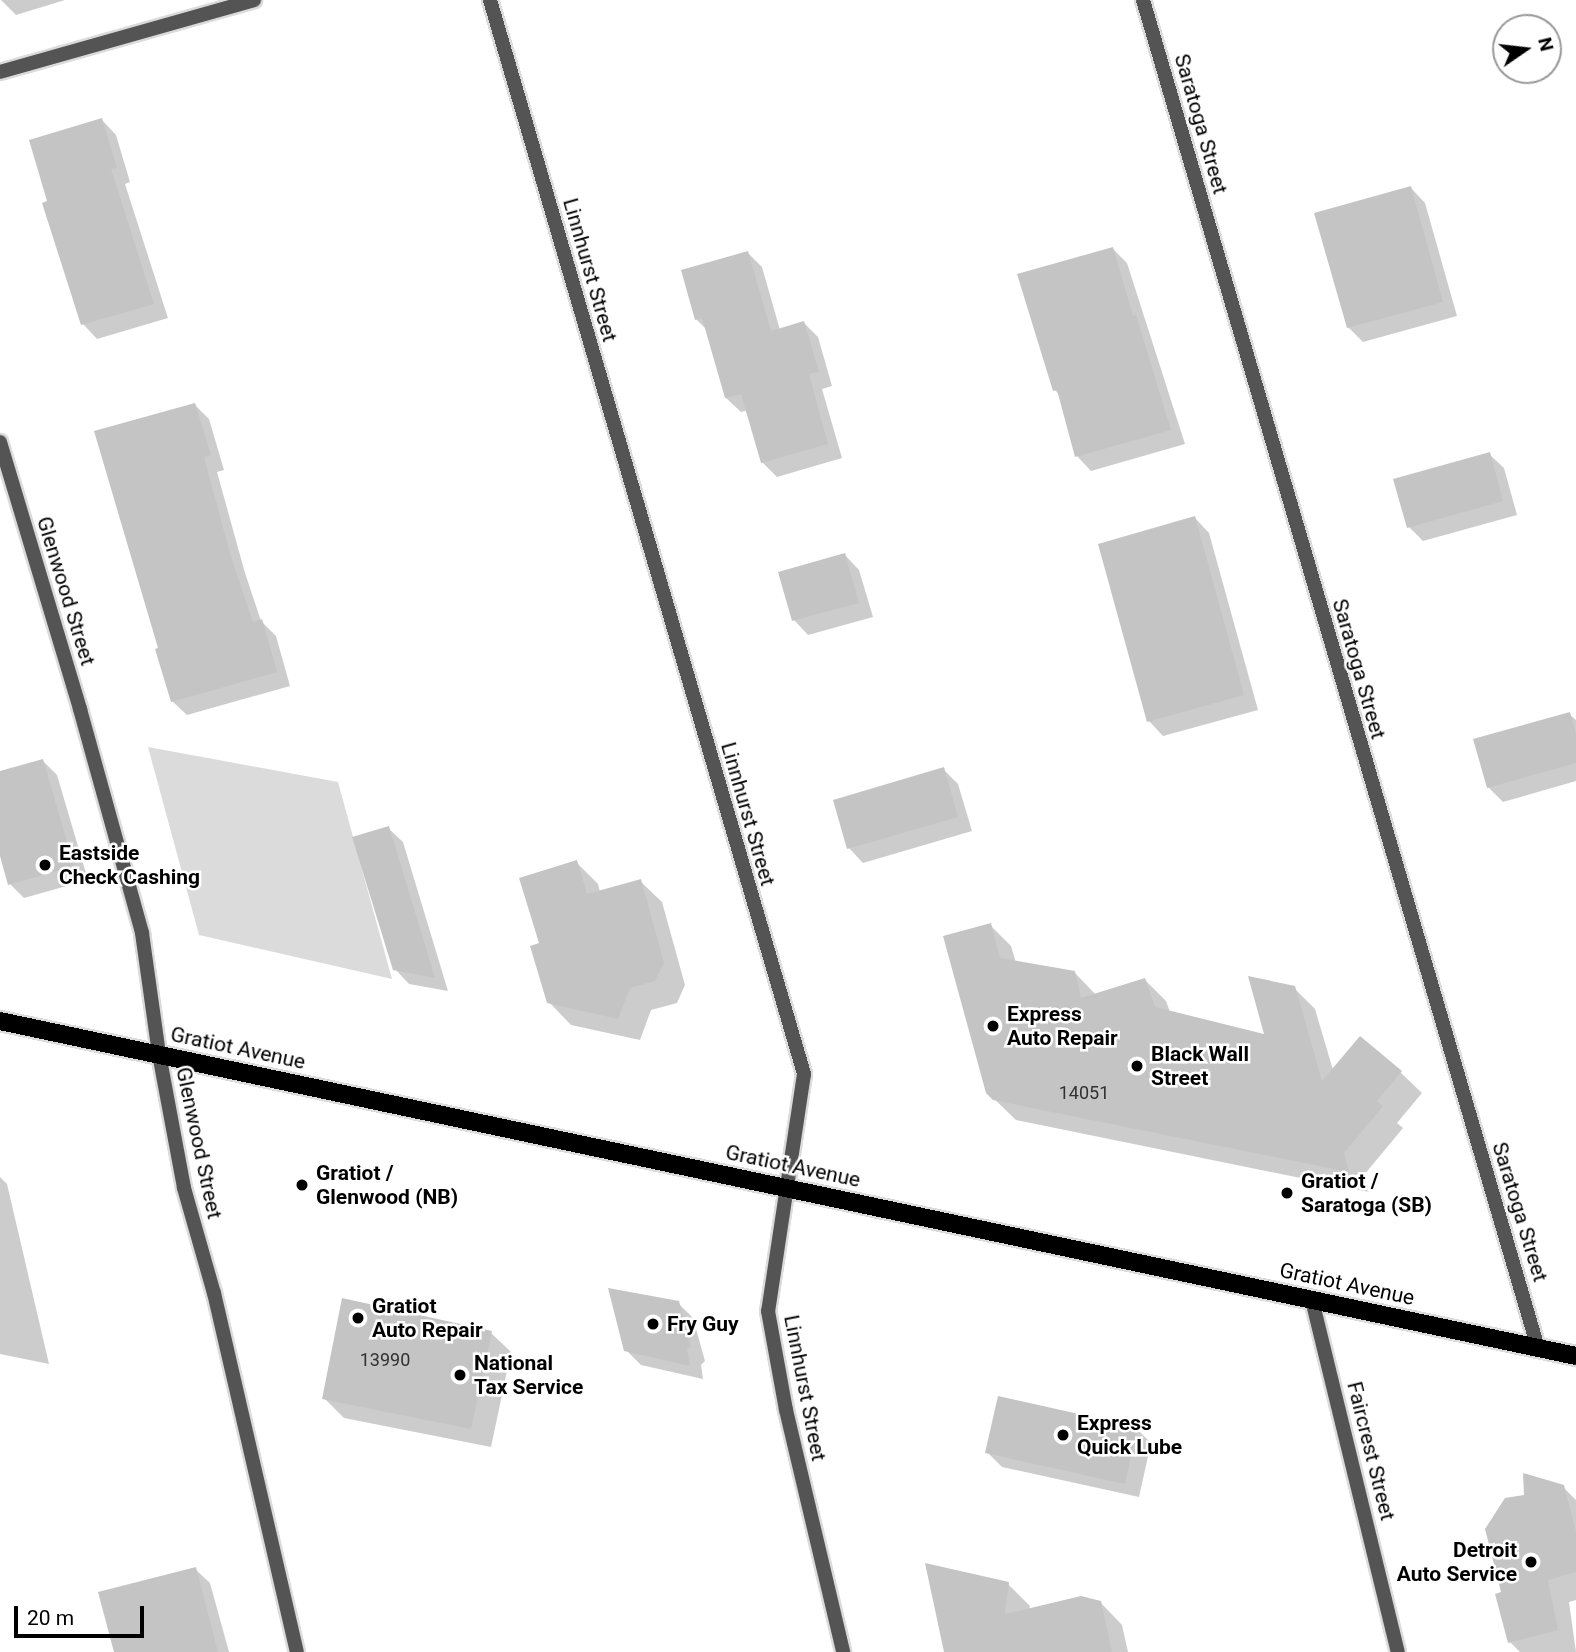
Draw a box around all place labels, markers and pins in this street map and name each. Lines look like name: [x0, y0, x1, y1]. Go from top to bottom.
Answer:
place label: Eastside Check Cashing: [59, 840, 200, 890]
marker: Eastside Check Cashing: [37, 857, 53, 873]
place label: Express Auto Repair: [1007, 1001, 1118, 1051]
marker: Express Auto Repair: [985, 1018, 1001, 1034]
place label: Black Wall Street: [1151, 1041, 1249, 1091]
marker: Black Wall Street: [1129, 1058, 1145, 1074]
place label: Gratiot / Glenwood (NB): [316, 1160, 458, 1210]
place label: Gratiot / Saratoga (SB): [1301, 1168, 1432, 1218]
marker: Gratiot / Glenwood (NB): [294, 1177, 310, 1193]
marker: Gratiot / Saratoga (SB): [1279, 1185, 1295, 1201]
place label: Gratiot Auto Repair: [372, 1293, 483, 1343]
marker: Gratiot Auto Repair: [350, 1310, 366, 1326]
place label: Fry Guy: [667, 1311, 739, 1337]
marker: Fry Guy: [645, 1316, 661, 1332]
place label: National Tax Service: [474, 1350, 583, 1400]
marker: National Tax Service: [452, 1367, 468, 1383]
place label: Express Quick Lube: [1077, 1410, 1182, 1460]
marker: Express Quick Lube: [1055, 1427, 1071, 1443]
place label: Detroit Auto Service: [1397, 1537, 1517, 1587]
marker: Detroit Auto Service: [1523, 1554, 1539, 1570]

